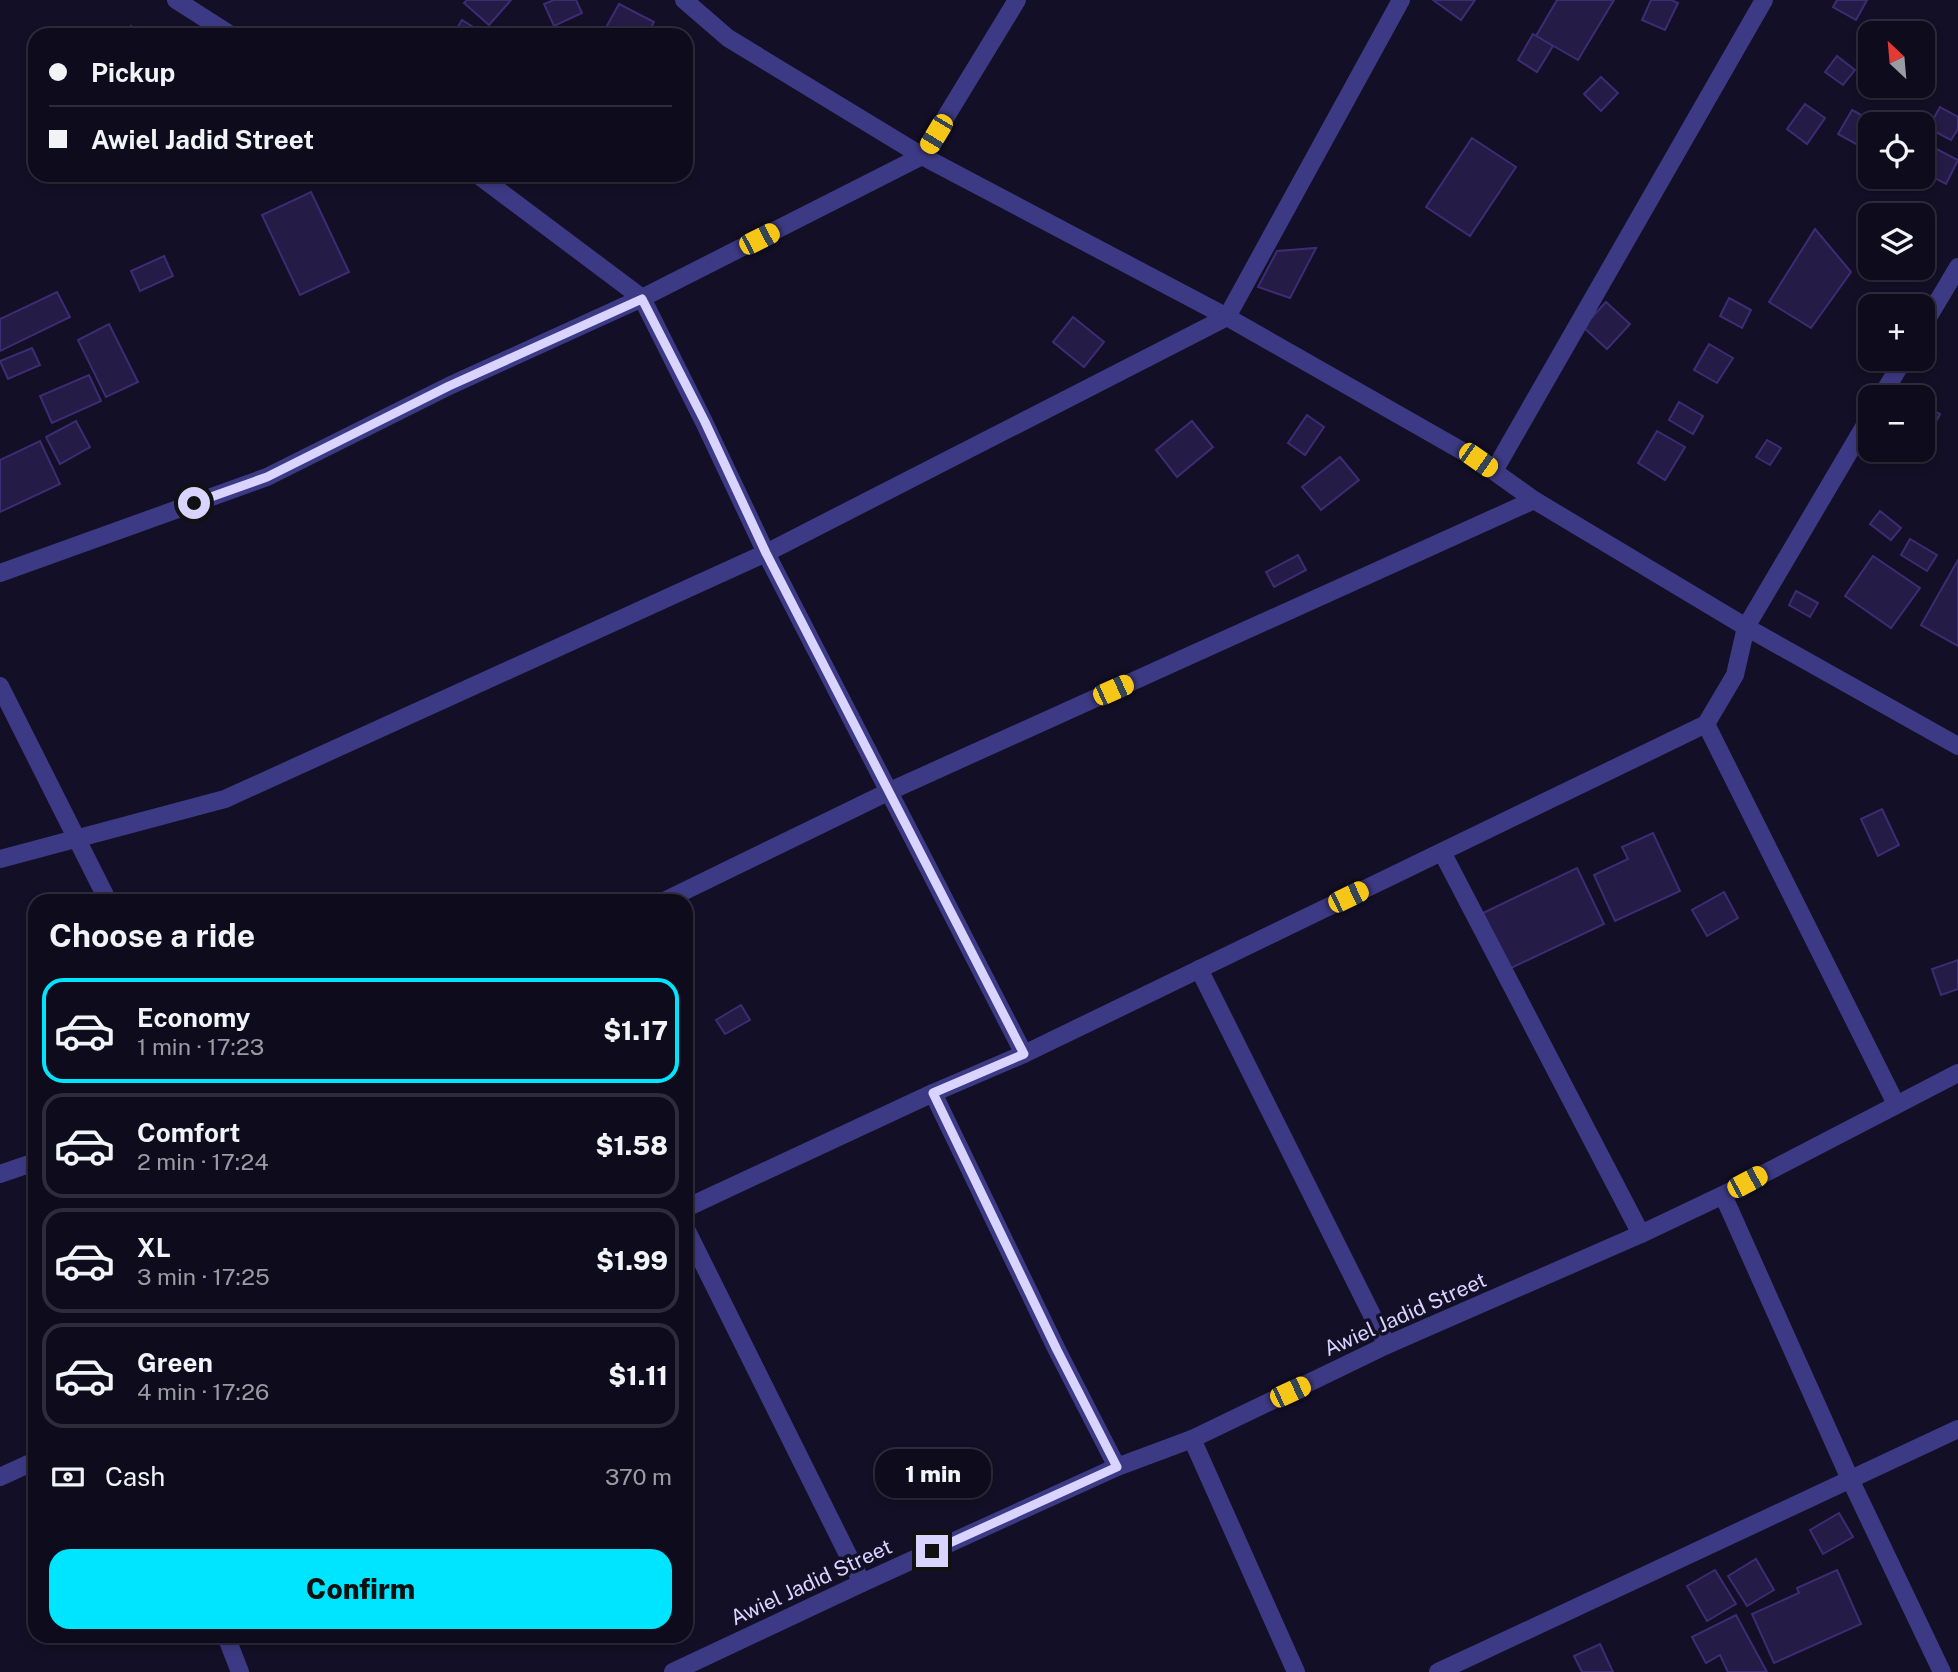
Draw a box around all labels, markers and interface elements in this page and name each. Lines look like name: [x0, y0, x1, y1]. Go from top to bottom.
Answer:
north arrow: [1858, 21, 1936, 98]
map controls: [1858, 21, 1935, 462]
text: Pickup: [91, 57, 175, 88]
car: [917, 111, 956, 157]
button: locate: [1858, 112, 1935, 189]
text: Awiel Jadid Street: [91, 124, 314, 155]
button: layers: [1858, 203, 1935, 280]
car: [736, 220, 783, 258]
button: +: [1858, 294, 1935, 371]
button: −: [1858, 385, 1935, 462]
car: [1455, 439, 1502, 481]
route start: [178, 487, 210, 519]
car: [1090, 672, 1137, 708]
car: [1325, 878, 1372, 916]
text: Choose a ride: [49, 917, 255, 954]
icon: car: [53, 999, 116, 1062]
text: Economy: [137, 1002, 250, 1033]
text: $1.17: [603, 1015, 668, 1046]
text: 1 min · 17:23: [137, 1033, 264, 1060]
icon: car: [53, 1114, 116, 1177]
text: Comfort: [137, 1117, 240, 1148]
text: $1.58: [595, 1130, 668, 1161]
text: 2 min · 17:24: [137, 1148, 269, 1175]
car: [1724, 1163, 1771, 1201]
icon: car: [53, 1229, 116, 1292]
text: XL: [137, 1232, 171, 1263]
text: $1.99: [596, 1245, 668, 1276]
text: 3 min · 17:25: [137, 1263, 270, 1290]
street label: Awiel Jadid Street: [1320, 1267, 1490, 1361]
icon: car: [53, 1344, 116, 1407]
text: Green: [137, 1347, 213, 1378]
text: $1.11: [608, 1360, 668, 1391]
car: [1267, 1374, 1314, 1410]
text: 4 min · 17:26: [137, 1378, 269, 1405]
callout: 1 min: [874, 1450, 990, 1498]
icon: cash: [49, 1458, 87, 1496]
text: 1 min: [905, 1460, 961, 1487]
text: Cash: [105, 1461, 165, 1492]
text: 370 m: [605, 1463, 672, 1490]
street label: Awiel Jadid Street: [726, 1534, 896, 1630]
route end: [916, 1535, 948, 1567]
button: Confirm: [49, 1549, 672, 1629]

